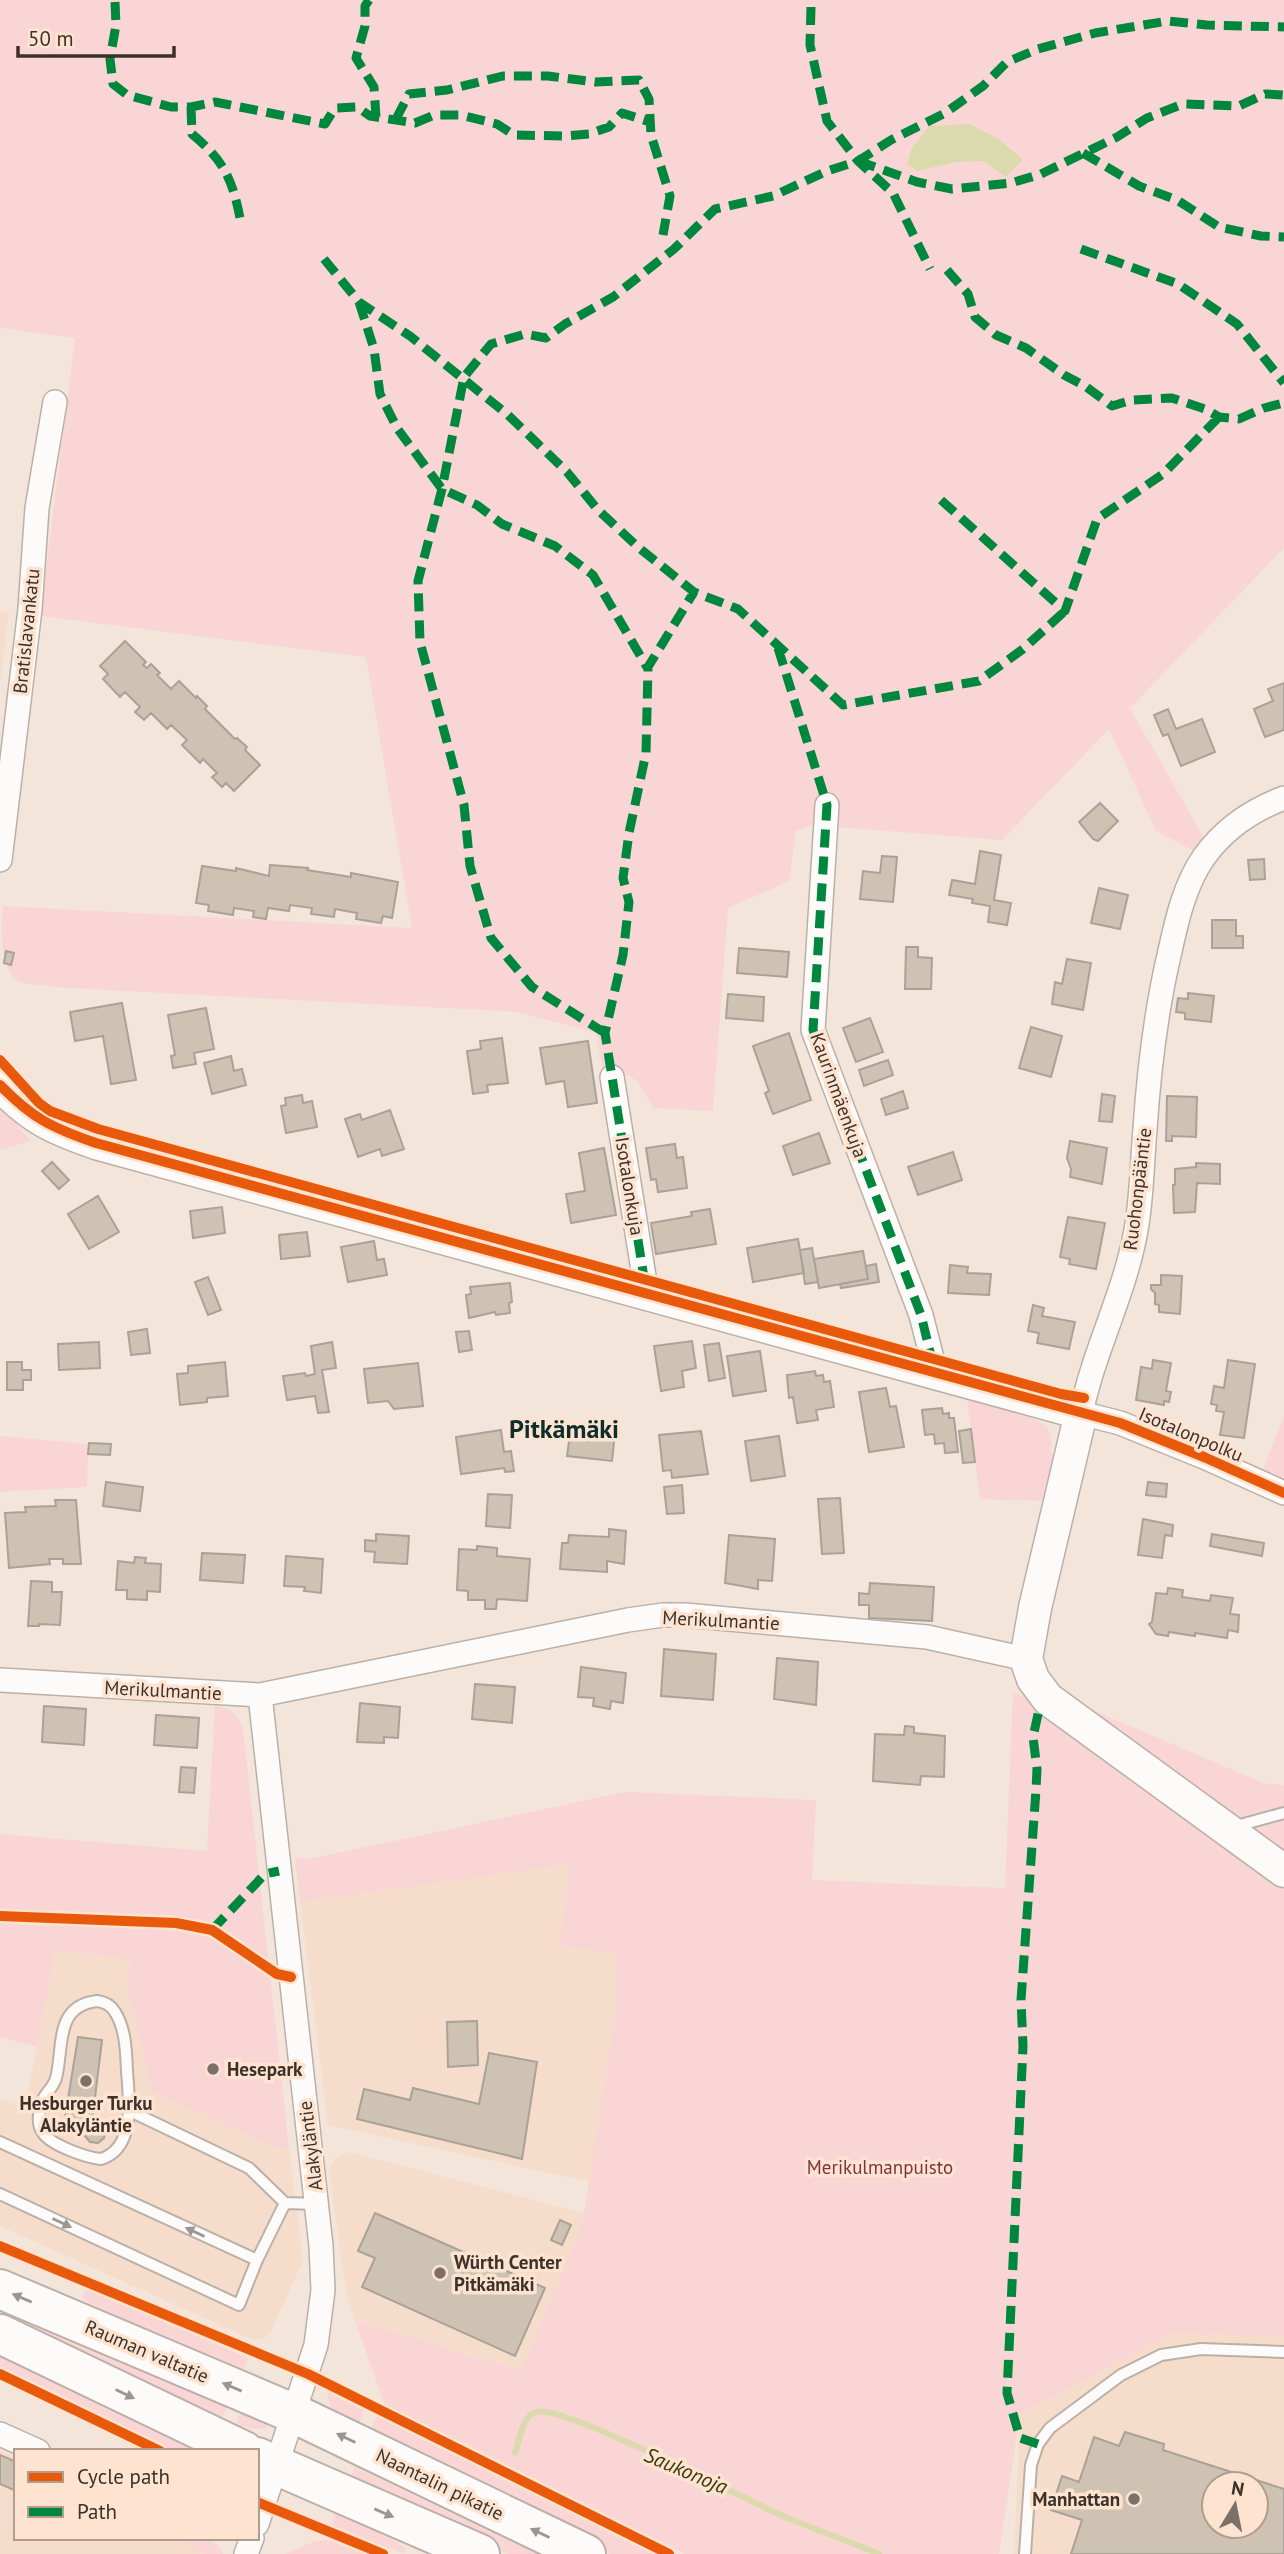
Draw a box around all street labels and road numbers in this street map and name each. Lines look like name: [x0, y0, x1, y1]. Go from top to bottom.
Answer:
street label: Bratislavankatu: [7, 567, 45, 695]
street label: Kaurinmäenkuja: [805, 1029, 873, 1161]
street label: Ruohonpääntie: [1118, 1126, 1156, 1252]
street label: Isotalonkuja: [610, 1135, 650, 1237]
street label: Isotalonpolku: [1135, 1401, 1247, 1467]
street label: Merikulmantie: [662, 1605, 780, 1635]
street label: Merikulmantie: [104, 1675, 222, 1705]
street label: Alakyläntie: [293, 2100, 327, 2192]
street label: Rauman valtatie: [82, 2314, 212, 2388]
street label: Naantalin pikatie: [372, 2443, 508, 2525]

